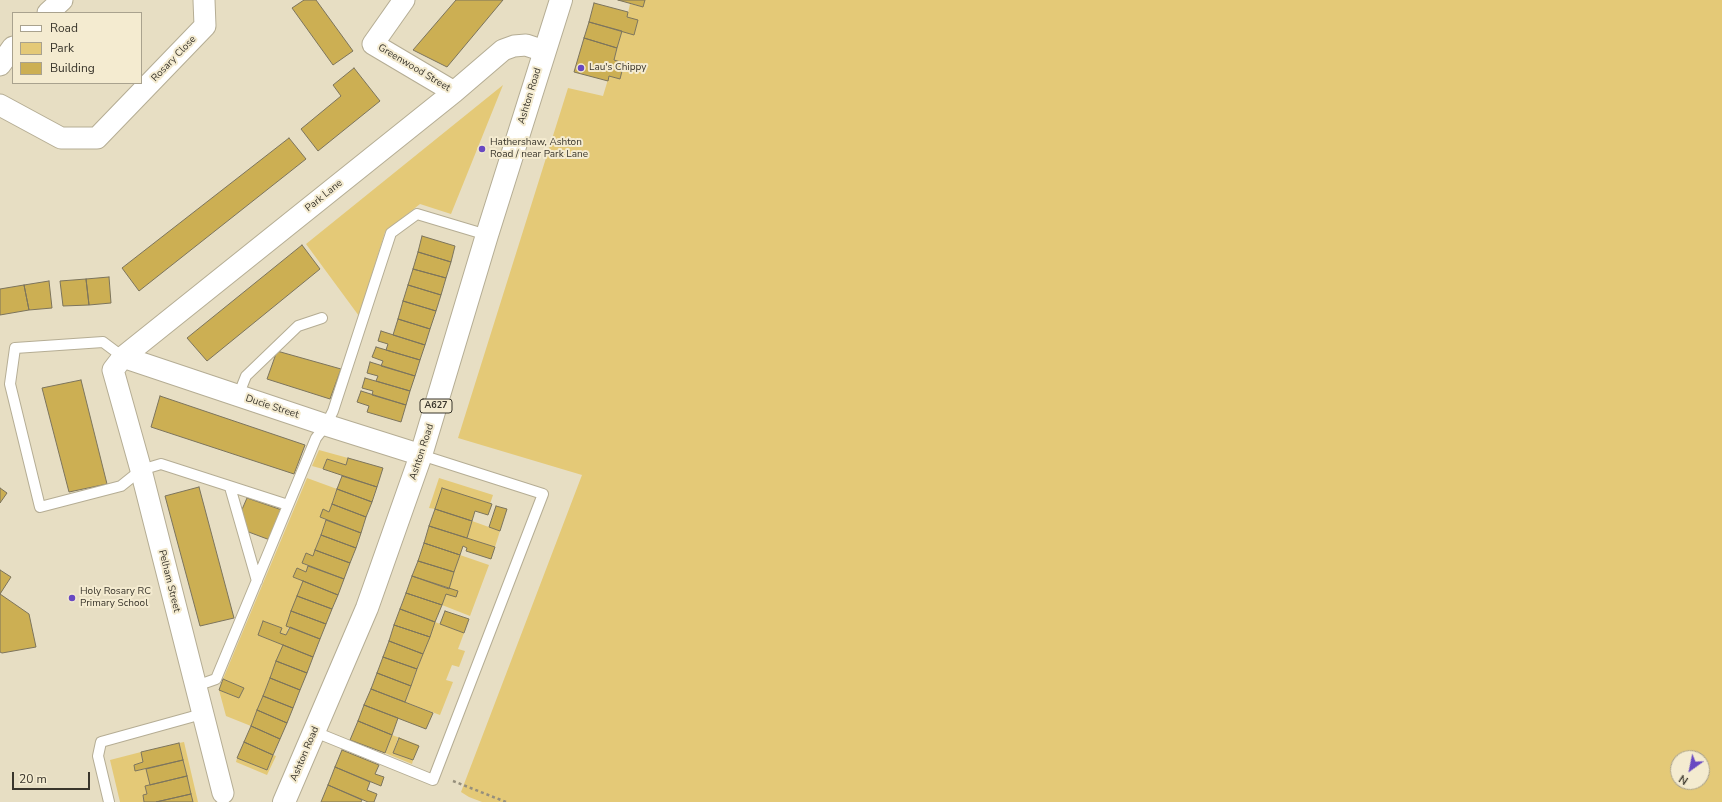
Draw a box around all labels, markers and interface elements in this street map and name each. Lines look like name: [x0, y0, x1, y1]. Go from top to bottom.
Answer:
legend: [12, 12, 142, 84]
text: Road: [50, 20, 78, 36]
street label: Rosary Close: [149, 34, 199, 84]
text: Park: [50, 40, 74, 56]
street label: Greenwood Street: [376, 42, 452, 94]
text: Building: [50, 60, 95, 76]
place label: Lau's Chippy: [589, 62, 646, 74]
marker: Lau's Chippy: [576, 63, 586, 73]
street label: Ashton Road: [516, 66, 544, 126]
place label: Hathershaw, Ashton Road / near Park Lane: [490, 137, 588, 160]
marker: Hathershaw, Ashton Road / near Park Lane: [477, 144, 487, 154]
street label: Park Lane: [303, 177, 345, 215]
street label: Ducie Street: [244, 393, 300, 421]
road number: A627: [420, 399, 452, 413]
street label: Ashton Road: [407, 422, 437, 482]
street label: Pelham Street: [155, 549, 183, 613]
place label: Holy Rosary RC Primary School: [80, 586, 151, 610]
marker: Holy Rosary RC Primary School: [67, 593, 77, 603]
street label: Ashton Road: [288, 725, 322, 783]
north arrow: [1670, 750, 1710, 790]
scale bar: [14, 764, 92, 790]
text: 20 m: [19, 771, 47, 787]
text: N: [1676, 771, 1691, 788]

